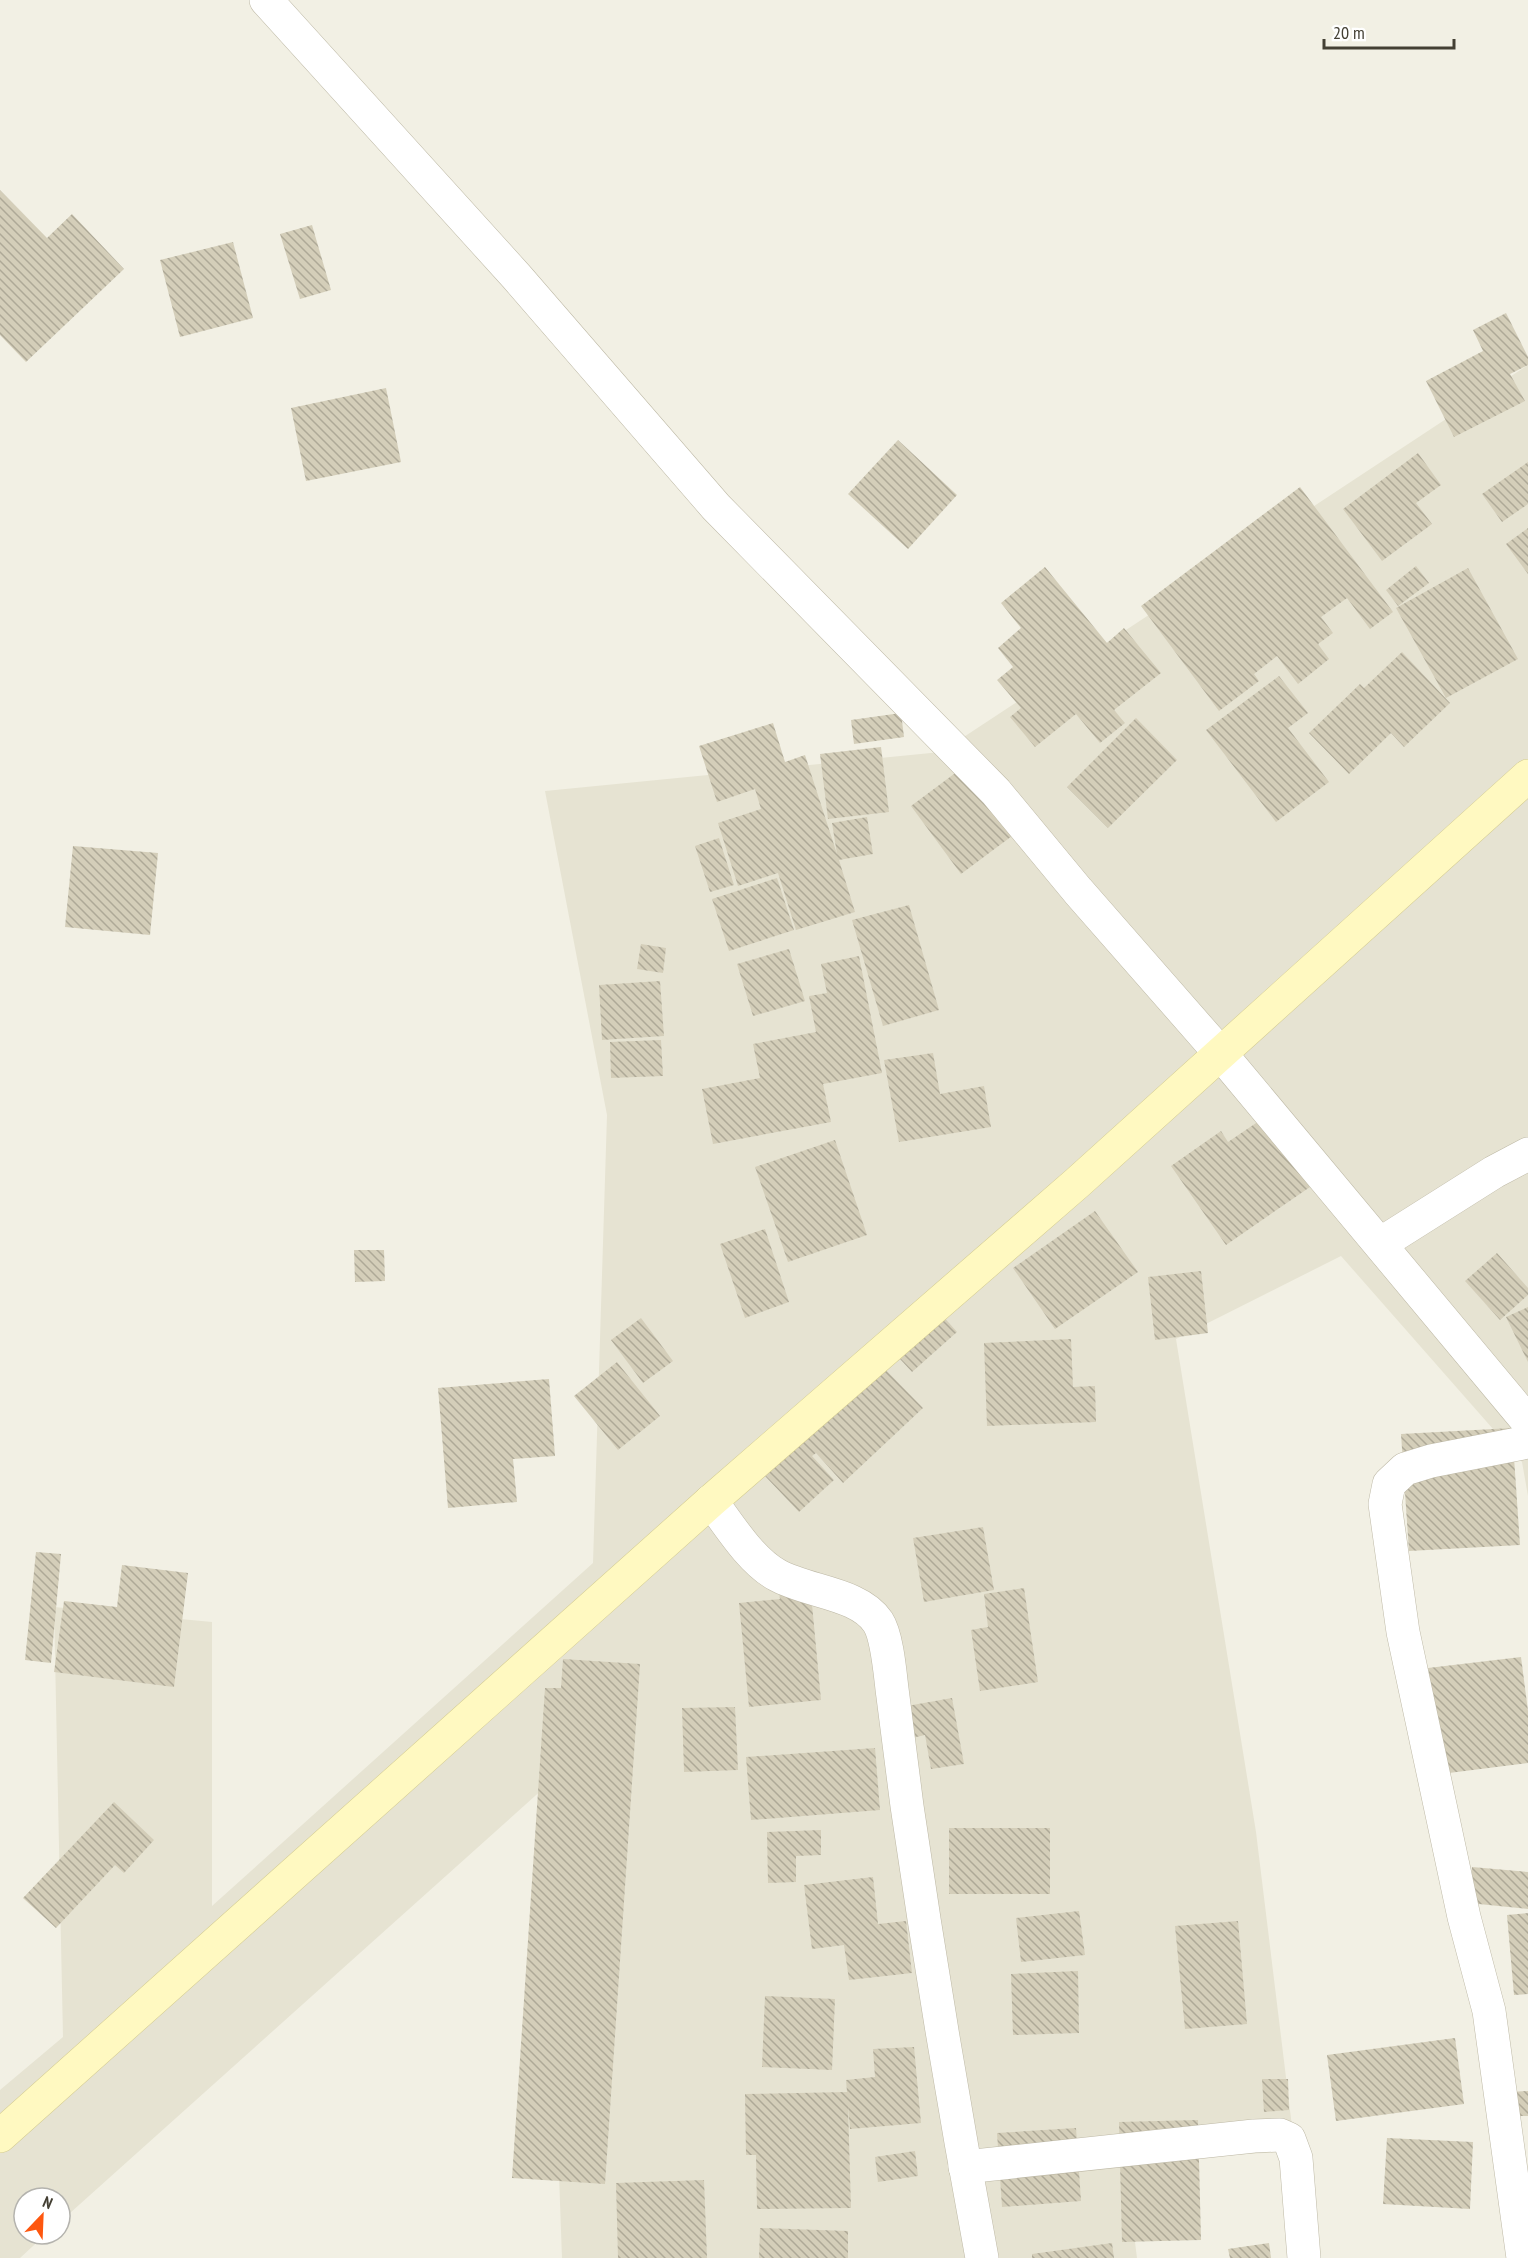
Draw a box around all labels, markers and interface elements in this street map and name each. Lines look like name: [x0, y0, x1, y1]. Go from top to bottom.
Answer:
scale bar: [1324, 12, 1454, 50]
text: 20 m: [1333, 21, 1365, 44]
north arrow: [12, 2186, 72, 2246]
text: N: [40, 2191, 56, 2213]

